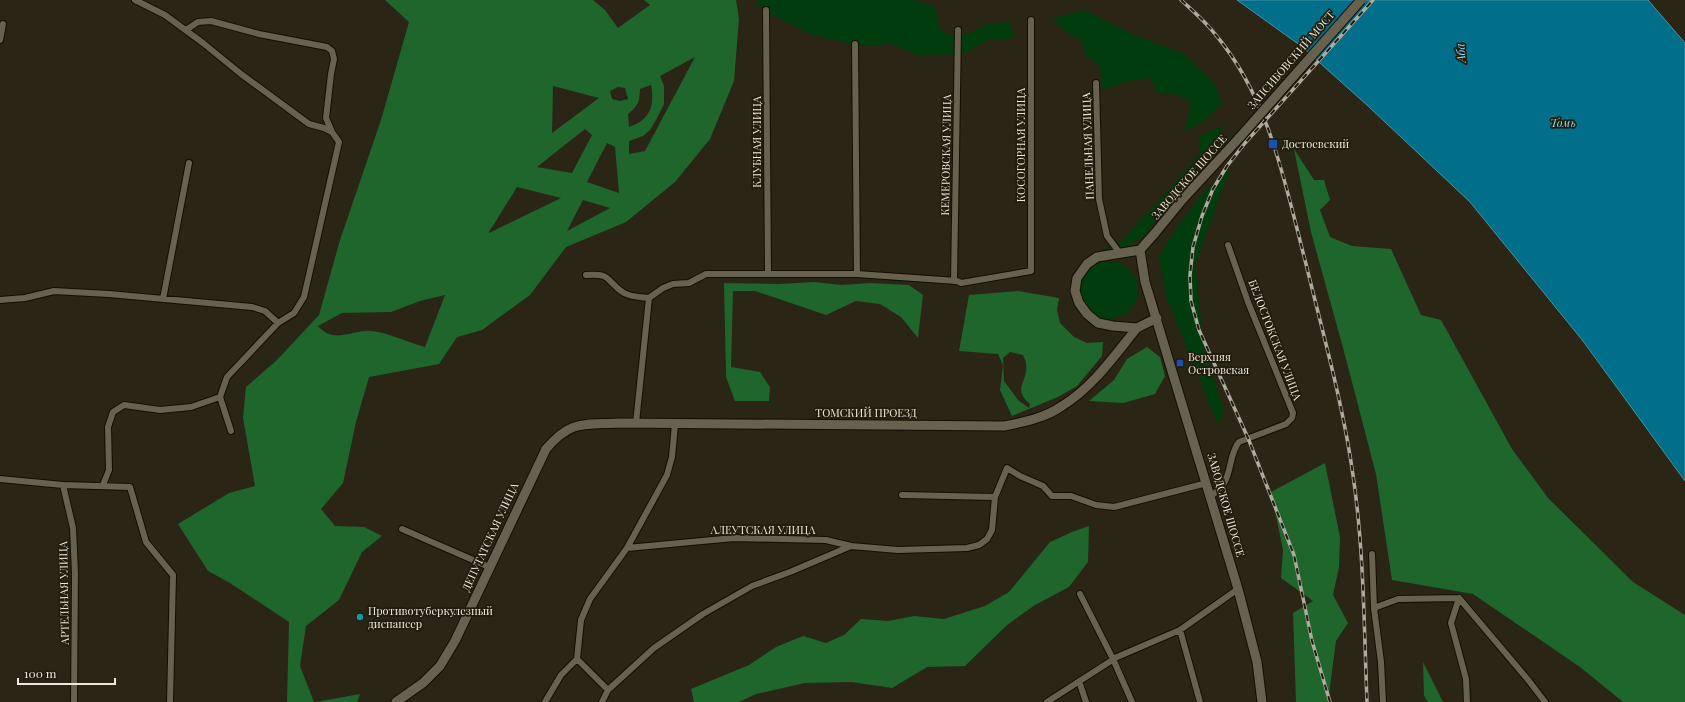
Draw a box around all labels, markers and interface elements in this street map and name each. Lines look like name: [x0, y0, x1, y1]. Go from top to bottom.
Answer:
street label: ЗАПСИБОВСКИЙ МОСТ: [1244, 7, 1338, 112]
water label: Аба: [1451, 43, 1469, 65]
street label: КОСОГОРНАЯ УЛИЦА: [1013, 88, 1028, 202]
street label: ПАНЕЛЬНАЯ УЛИЦА: [1078, 92, 1097, 200]
street label: КЕМЕРОВСКАЯ УЛИЦА: [937, 94, 954, 216]
street label: КЛУБНАЯ УЛИЦА: [749, 96, 764, 188]
water label: Томь: [1550, 114, 1576, 130]
street label: ЗАВОДСКОЕ ШОССЕ: [1148, 131, 1230, 222]
place label: Достоевский: [1282, 136, 1349, 151]
marker: Достоевский: [1267, 138, 1279, 150]
street label: БЕЛОСТОКСКАЯ УЛИЦА: [1245, 277, 1305, 402]
place label: Верхняя Островская: [1188, 349, 1249, 377]
marker: Верхняя Островская: [1175, 358, 1185, 368]
street label: ТОМСКИЙ ПРОЕЗД: [815, 405, 917, 420]
street label: ЗАВОДСКОЕ ШОССЕ: [1204, 451, 1249, 559]
street label: ДЕПУТАТСКАЯ УЛИЦА: [458, 480, 521, 594]
street label: АЛЕУТСКАЯ УЛИЦА: [710, 522, 815, 537]
street label: АРТЕЛЬНАЯ УЛИЦА: [55, 541, 72, 646]
place label: Противотуберкулезный диспансер: [368, 603, 493, 631]
marker: Противотуберкулезный диспансер: [355, 612, 365, 622]
scale bar: [18, 660, 115, 686]
text: 100 m: [24, 665, 57, 681]

